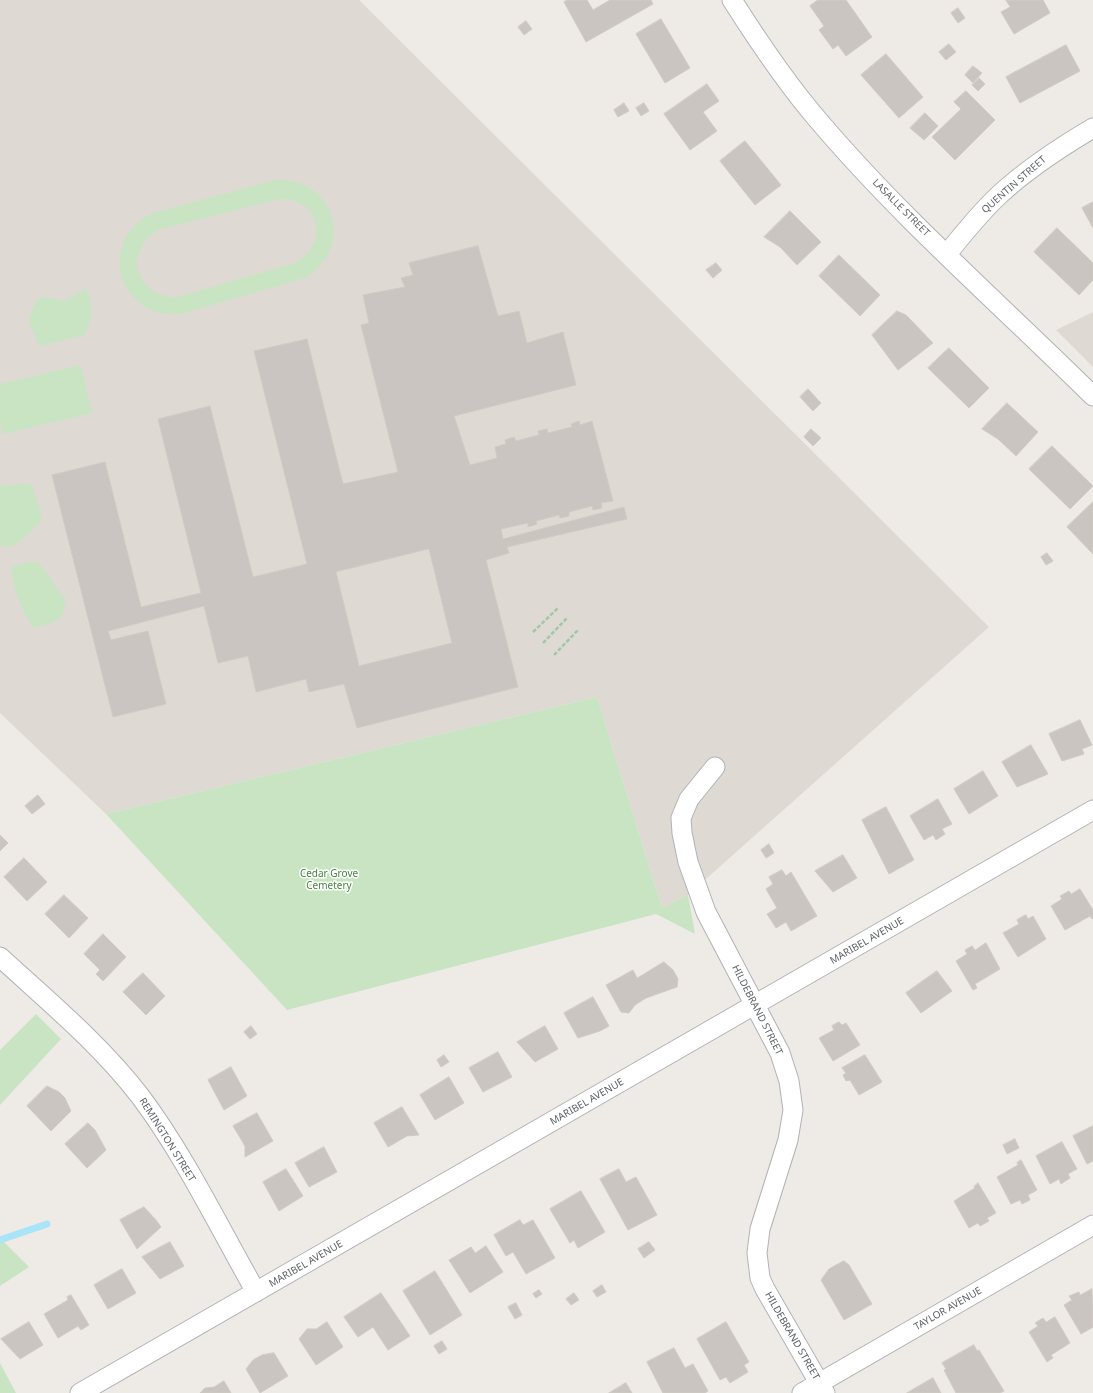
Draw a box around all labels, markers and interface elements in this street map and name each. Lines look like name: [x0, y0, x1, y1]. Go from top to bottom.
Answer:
street label: QUENTIN STREET: [979, 154, 1049, 216]
street label: LASALLE STREET: [870, 177, 932, 239]
park label: Cedar Grove Cemetery: [300, 868, 358, 892]
street label: MARIBEL AVENUE: [828, 915, 906, 967]
street label: HILDEBRAND STREET: [729, 963, 785, 1057]
street label: MARIBEL AVENUE: [548, 1076, 626, 1128]
street label: REMINGTON STREET: [136, 1096, 198, 1184]
street label: MARIBEL AVENUE: [267, 1238, 345, 1290]
street label: TAYLOR AVENUE: [912, 1285, 984, 1333]
street label: HILDEBRAND STREET: [762, 1290, 822, 1382]

